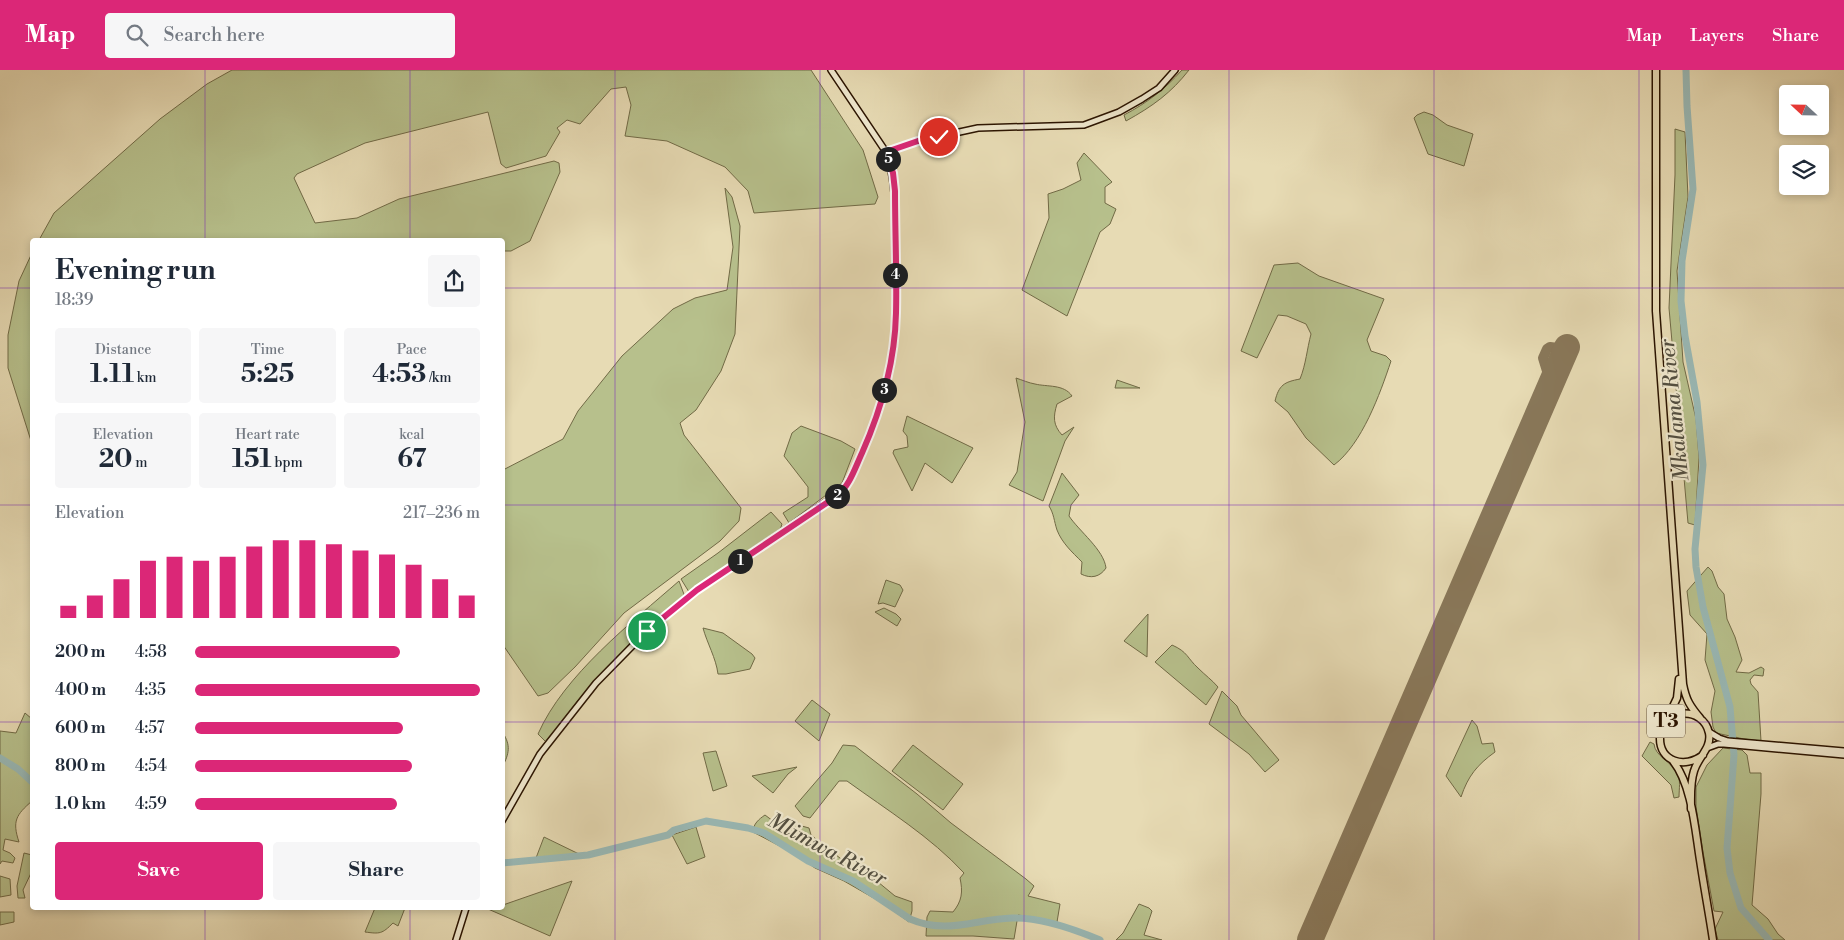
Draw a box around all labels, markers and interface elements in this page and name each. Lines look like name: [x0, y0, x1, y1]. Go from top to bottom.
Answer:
search box: [105, 13, 455, 58]
text: Map: [25, 20, 75, 50]
icon: search: [123, 21, 151, 49]
text: Search here: [163, 23, 265, 47]
text: Map: [1627, 24, 1662, 47]
text: Layers: [1690, 24, 1744, 47]
text: Share: [1772, 24, 1819, 47]
north arrow: [1779, 85, 1829, 135]
map controls: [1779, 85, 1829, 195]
pin: [918, 116, 960, 158]
icon: check: [925, 123, 953, 151]
button: layers: [1779, 145, 1829, 195]
pin: 5: [876, 146, 900, 172]
text: 5: [884, 150, 893, 168]
text: Evening run: [55, 253, 216, 288]
button: share: [428, 255, 480, 307]
pin: 4: [882, 262, 908, 288]
text: 4: [891, 266, 900, 284]
text: 18:39: [55, 290, 94, 310]
water label: Mkalama River: [1654, 336, 1695, 482]
text: Distance: [95, 341, 151, 359]
text: Time: [251, 341, 284, 359]
text: Pace: [397, 341, 427, 359]
text: 1.11: [90, 359, 134, 390]
text: 5:25: [241, 359, 294, 390]
text: 4:53: [372, 359, 426, 390]
text: km: [134, 369, 156, 387]
text: /km: [426, 369, 451, 387]
pin: 3: [872, 378, 896, 402]
text: 3: [880, 381, 889, 399]
text: Elevation: [93, 426, 153, 444]
text: Heart rate: [235, 426, 300, 444]
text: kcal: [399, 426, 425, 444]
text: 20: [99, 444, 132, 475]
text: 151: [232, 444, 272, 475]
text: 67: [397, 444, 426, 475]
text: m: [132, 454, 148, 472]
text: bpm: [272, 454, 303, 472]
pin: 2: [824, 484, 850, 508]
text: 2: [833, 487, 842, 505]
text: Elevation: [55, 503, 124, 523]
text: 217–236 m: [403, 503, 480, 523]
pin: 1: [728, 548, 752, 574]
text: 1: [737, 552, 744, 570]
pin: [626, 610, 668, 652]
icon: arrive: [633, 617, 661, 645]
text: 200 m: [55, 642, 105, 662]
text: 4:58: [135, 642, 167, 662]
text: 400 m: [55, 680, 106, 700]
text: 4:35: [135, 680, 166, 700]
road number: T3: [1647, 704, 1685, 738]
text: 600 m: [55, 718, 105, 738]
text: 4:57: [135, 718, 164, 738]
text: 800 m: [55, 756, 106, 776]
text: 4:54: [135, 756, 167, 776]
text: 1.0 km: [55, 794, 106, 814]
text: 4:59: [135, 794, 167, 814]
water label: Mlimwa River: [763, 808, 892, 893]
button: Save: [55, 842, 263, 900]
button: Share: [273, 842, 480, 900]

